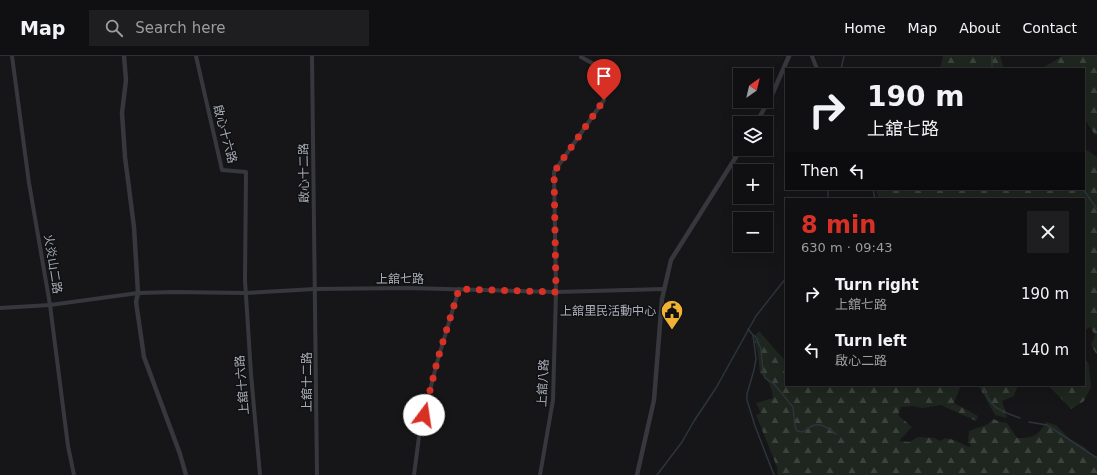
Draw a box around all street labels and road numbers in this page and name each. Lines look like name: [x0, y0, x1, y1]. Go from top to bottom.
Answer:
street label: 啟心十六路: [210, 103, 240, 165]
street label: 啟心十二路: [296, 143, 312, 203]
street label: 火炎山二路: [41, 233, 65, 295]
street label: 上舘七路: [376, 272, 424, 286]
street label: 上舘十二路: [300, 352, 314, 412]
street label: 上舘十六路: [232, 354, 252, 416]
street label: 上舘八路: [535, 359, 551, 407]

